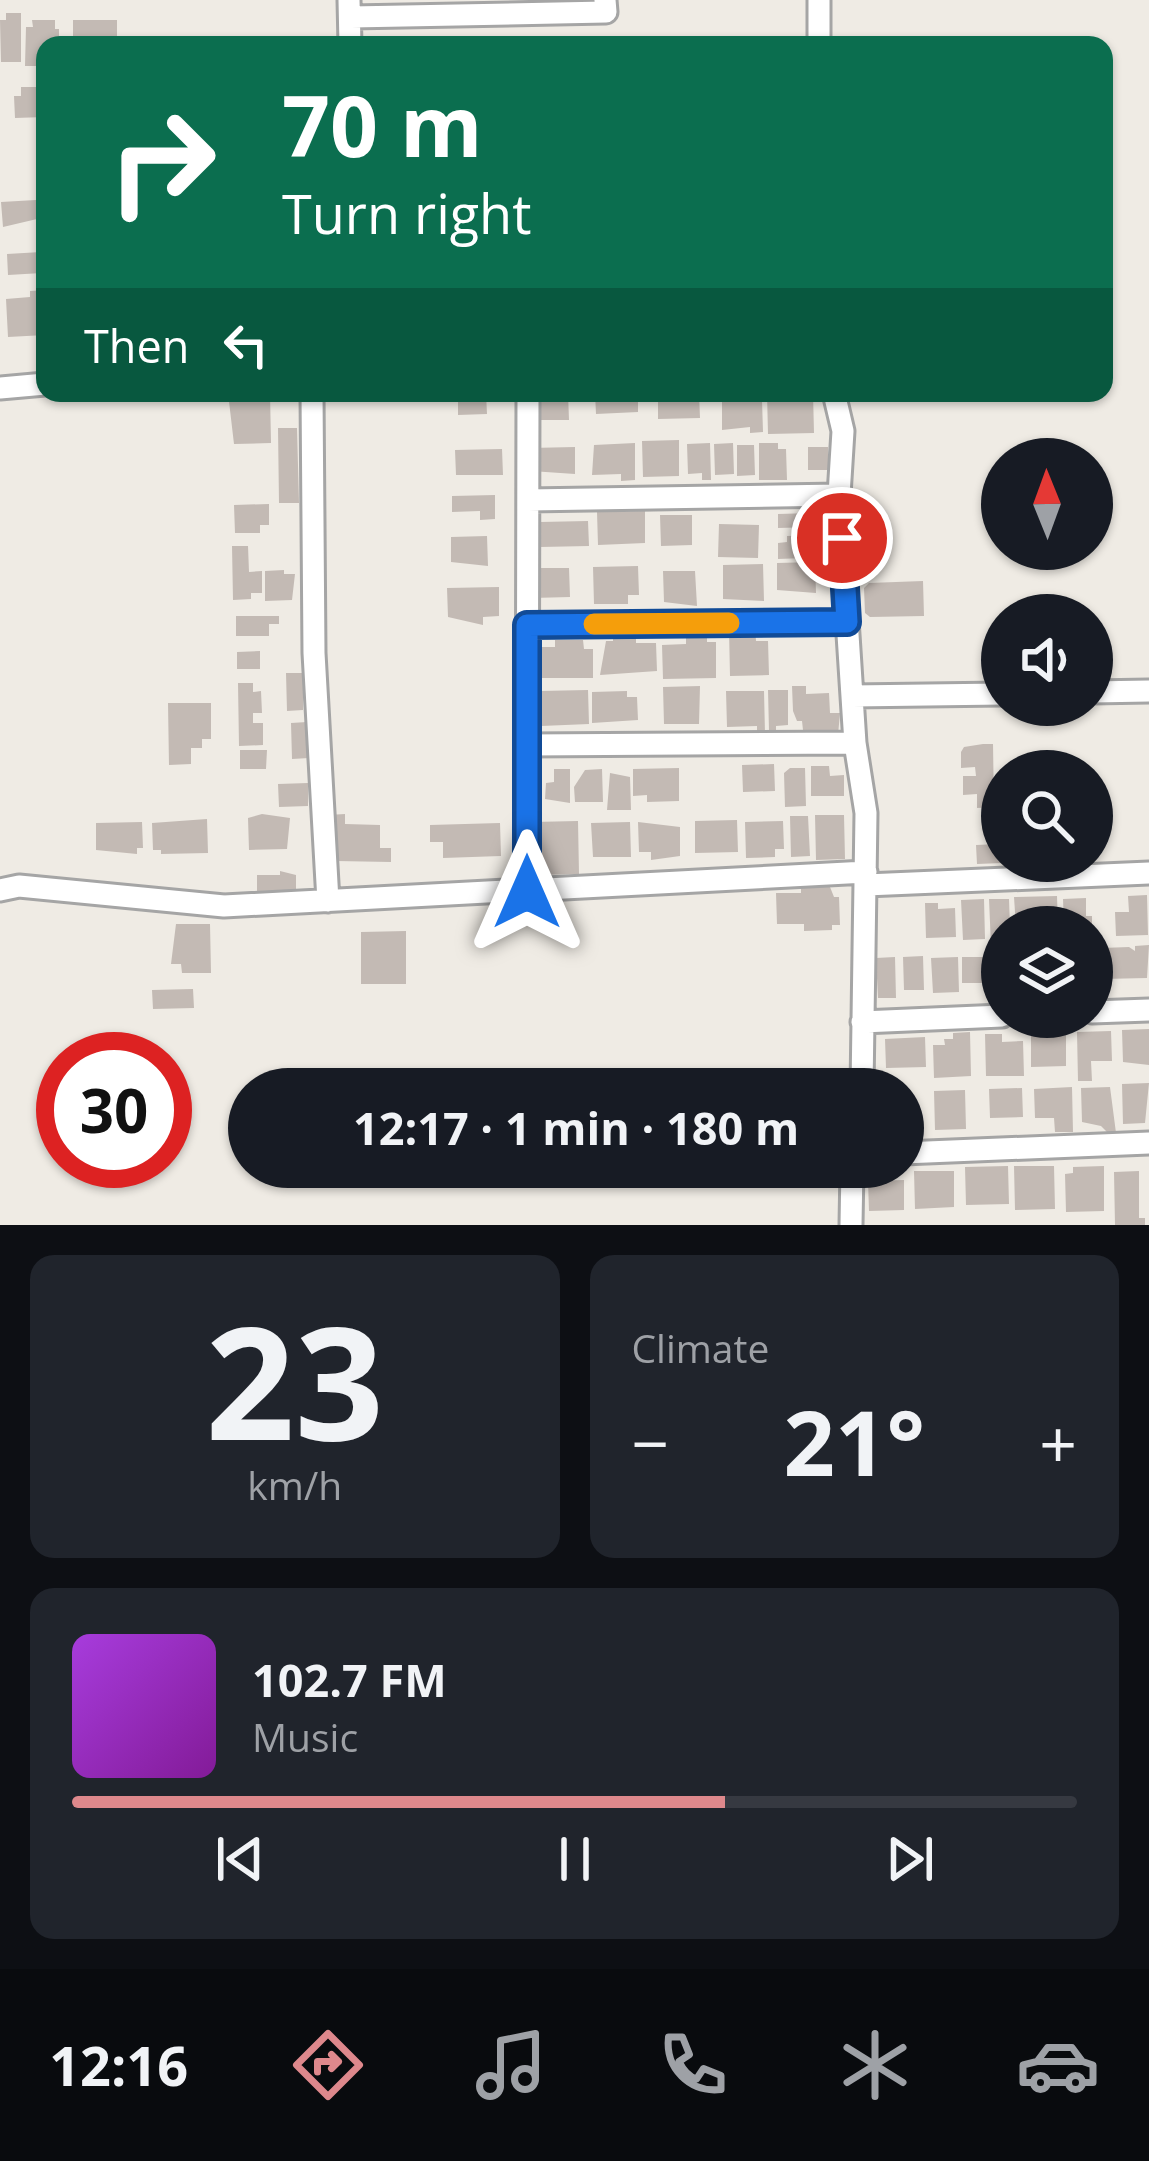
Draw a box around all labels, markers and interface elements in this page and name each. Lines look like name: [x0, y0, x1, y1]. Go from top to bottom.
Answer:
text: 70 m: [282, 67, 482, 182]
icon: right: [84, 84, 240, 240]
text: Turn right: [282, 176, 531, 250]
icon: left: [213, 312, 279, 378]
text: Then: [84, 315, 189, 376]
north arrow: [981, 438, 1113, 570]
map controls: [981, 438, 1113, 1038]
pin: [791, 487, 893, 589]
icon: arrive: [809, 505, 875, 571]
button: sound: [981, 594, 1113, 726]
button: search: [981, 750, 1113, 882]
position arrow: [464, 829, 590, 955]
button: layers: [981, 906, 1113, 1038]
speed limit sign: 30: [36, 1032, 192, 1188]
text: 12:17 · 1 min · 180 m: [353, 1097, 799, 1158]
text: 23: [206, 1273, 384, 1486]
text: Climate: [632, 1321, 769, 1374]
text: 21°: [784, 1380, 925, 1502]
text: −: [632, 1397, 669, 1487]
text: +: [1039, 1397, 1077, 1487]
text: km/h: [247, 1458, 342, 1511]
text: 102.7 FM: [252, 1649, 447, 1710]
text: Music: [252, 1710, 358, 1763]
icon: previous: [207, 1826, 273, 1892]
icon: pause: [542, 1826, 608, 1892]
icon: next: [877, 1826, 943, 1892]
icon: directions: [286, 2023, 370, 2107]
icon: music: [469, 2023, 553, 2107]
icon: phone: [651, 2023, 735, 2107]
icon: climate: [833, 2023, 917, 2107]
icon: car: [1016, 2023, 1100, 2107]
text: 12:16: [49, 2028, 188, 2102]

